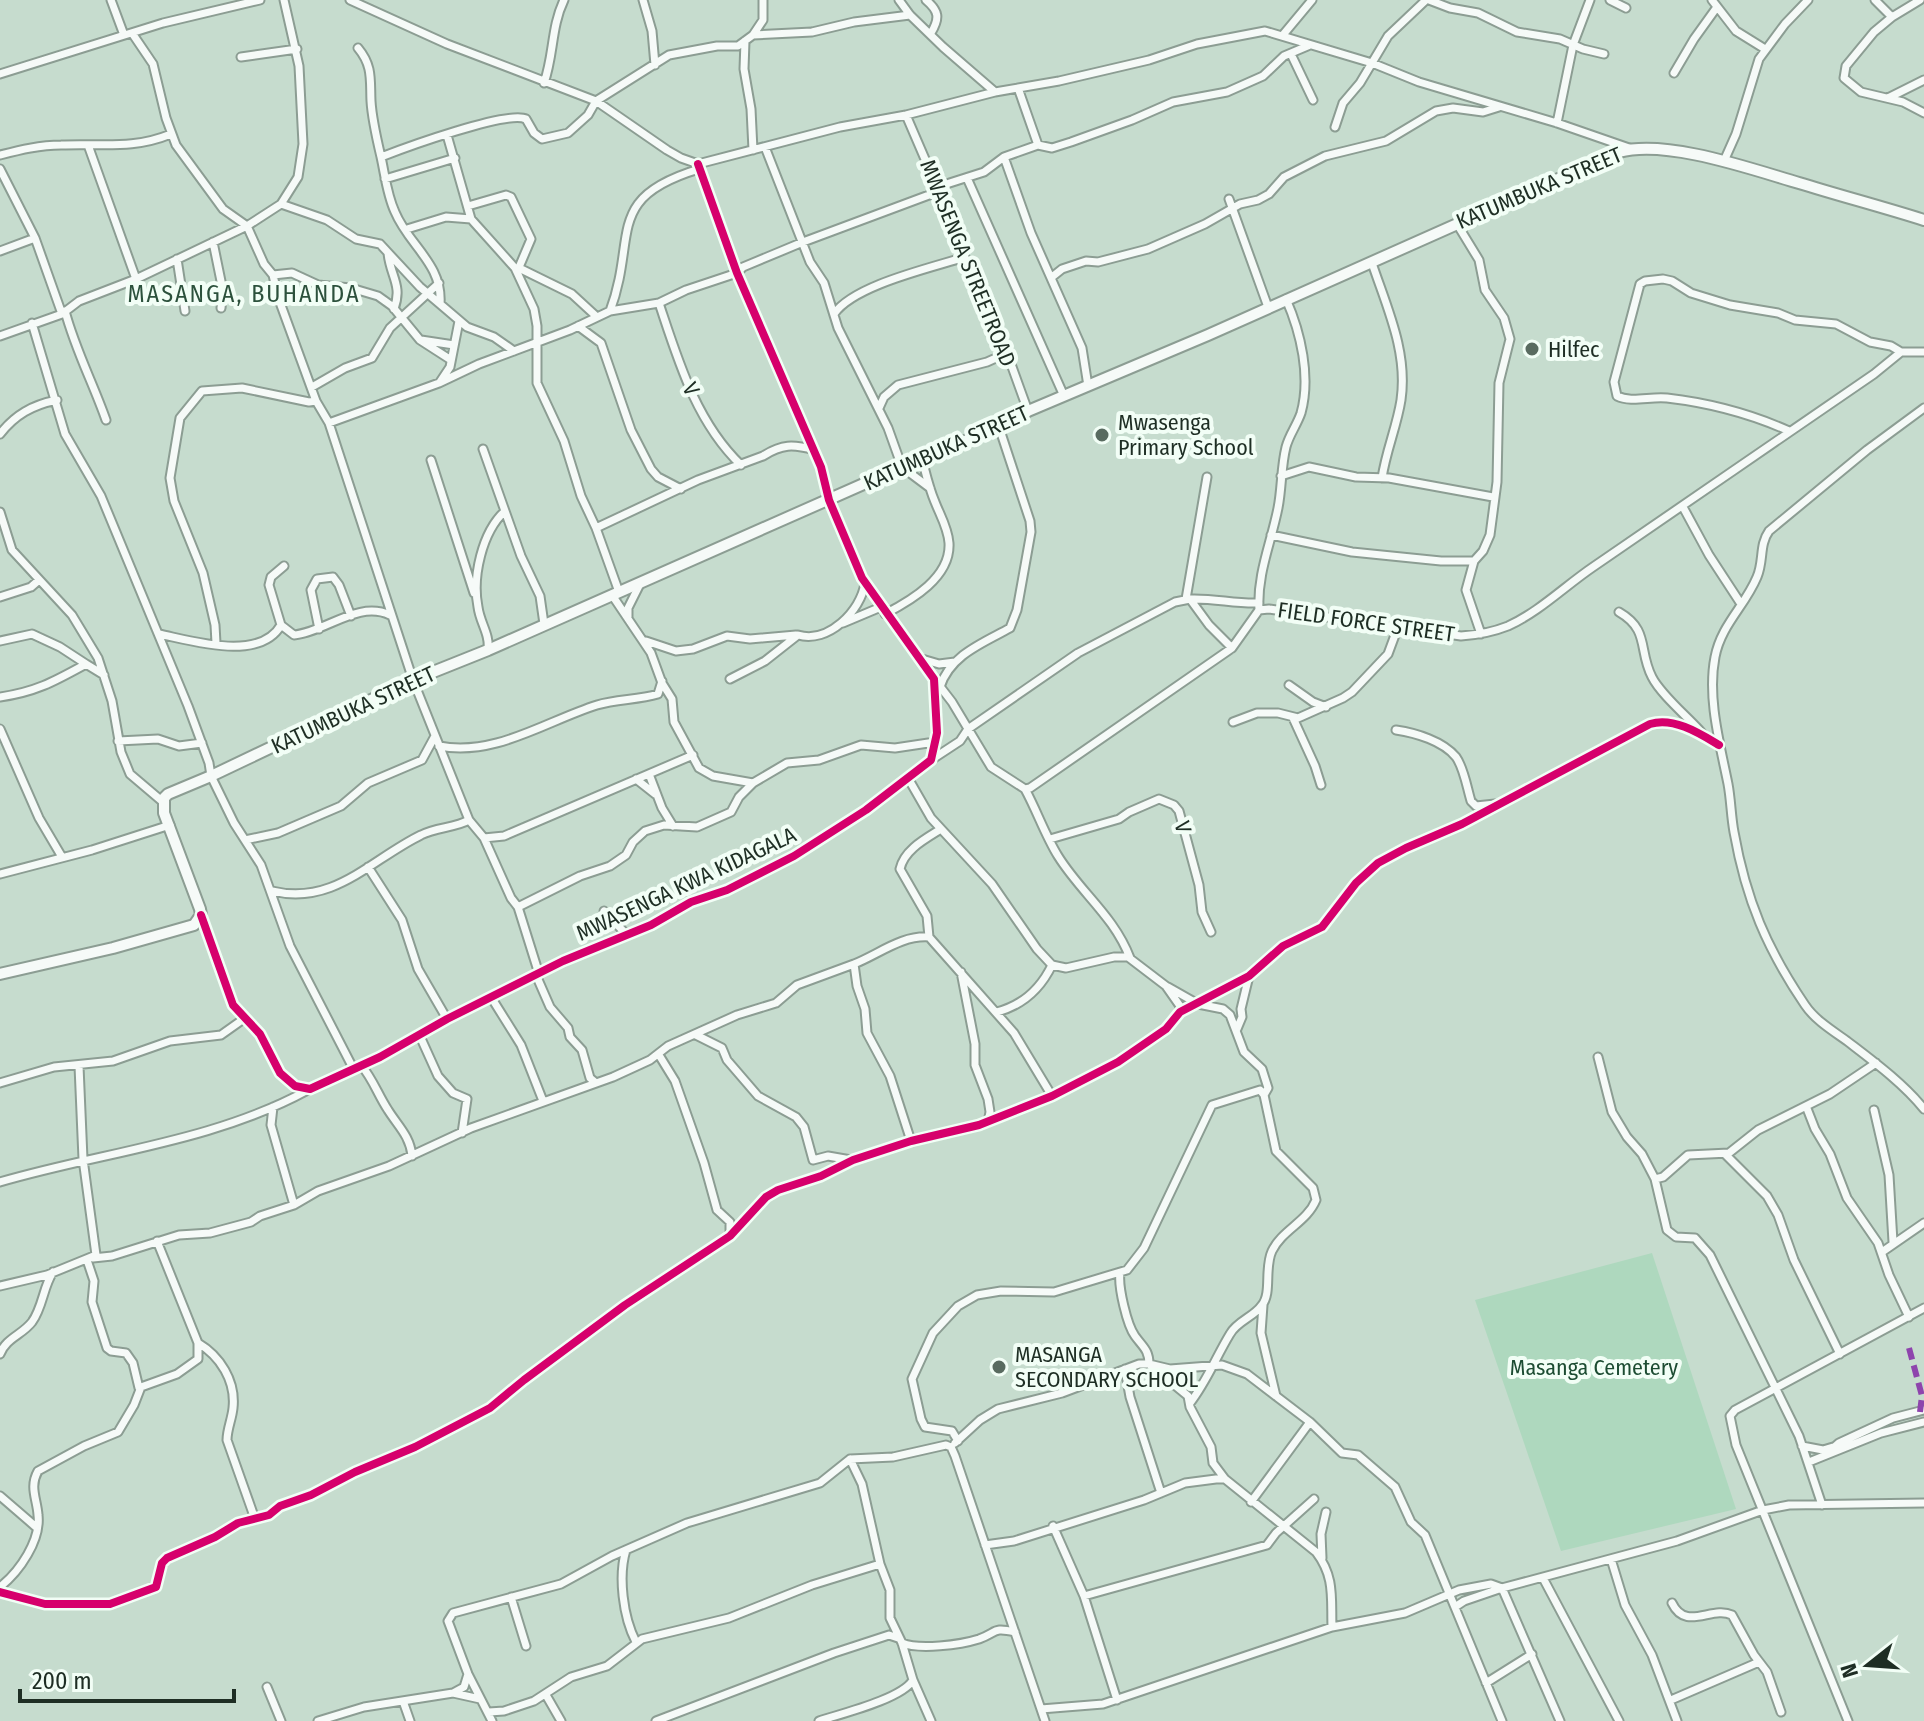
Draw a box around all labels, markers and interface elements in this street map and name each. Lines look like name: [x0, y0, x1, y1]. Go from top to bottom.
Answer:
street label: KATUMBUKA STREET: [1452, 141, 1627, 235]
street label: MWASENGA STREETROAD: [914, 156, 1022, 370]
district label: MASANGA, BUHANDA: [127, 280, 361, 308]
place label: Hilfec: [1548, 336, 1600, 363]
marker: Hilfec: [1523, 340, 1541, 358]
street label: V: [676, 378, 706, 401]
street label: KATUMBUKA STREET: [859, 399, 1033, 496]
place label: Mwasenga Primary School: [1118, 409, 1254, 461]
marker: Mwasenga Primary School: [1093, 426, 1111, 444]
street label: FIELD FORCE STREET: [1276, 596, 1457, 648]
street label: KATUMBUKA STREET: [267, 660, 440, 760]
street label: V: [1169, 818, 1198, 837]
street label: MWASENGA KWA KIDAGALA: [572, 821, 801, 947]
place label: MASANGA SECONDARY SCHOOL: [1015, 1341, 1199, 1393]
park label: Masanga Cemetery: [1510, 1354, 1678, 1381]
marker: MASANGA SECONDARY SCHOOL: [990, 1358, 1008, 1376]
north arrow: [1828, 1625, 1908, 1705]
scale bar: [20, 1653, 234, 1703]
text: N: [1835, 1660, 1864, 1681]
text: 200 m: [32, 1667, 92, 1695]

